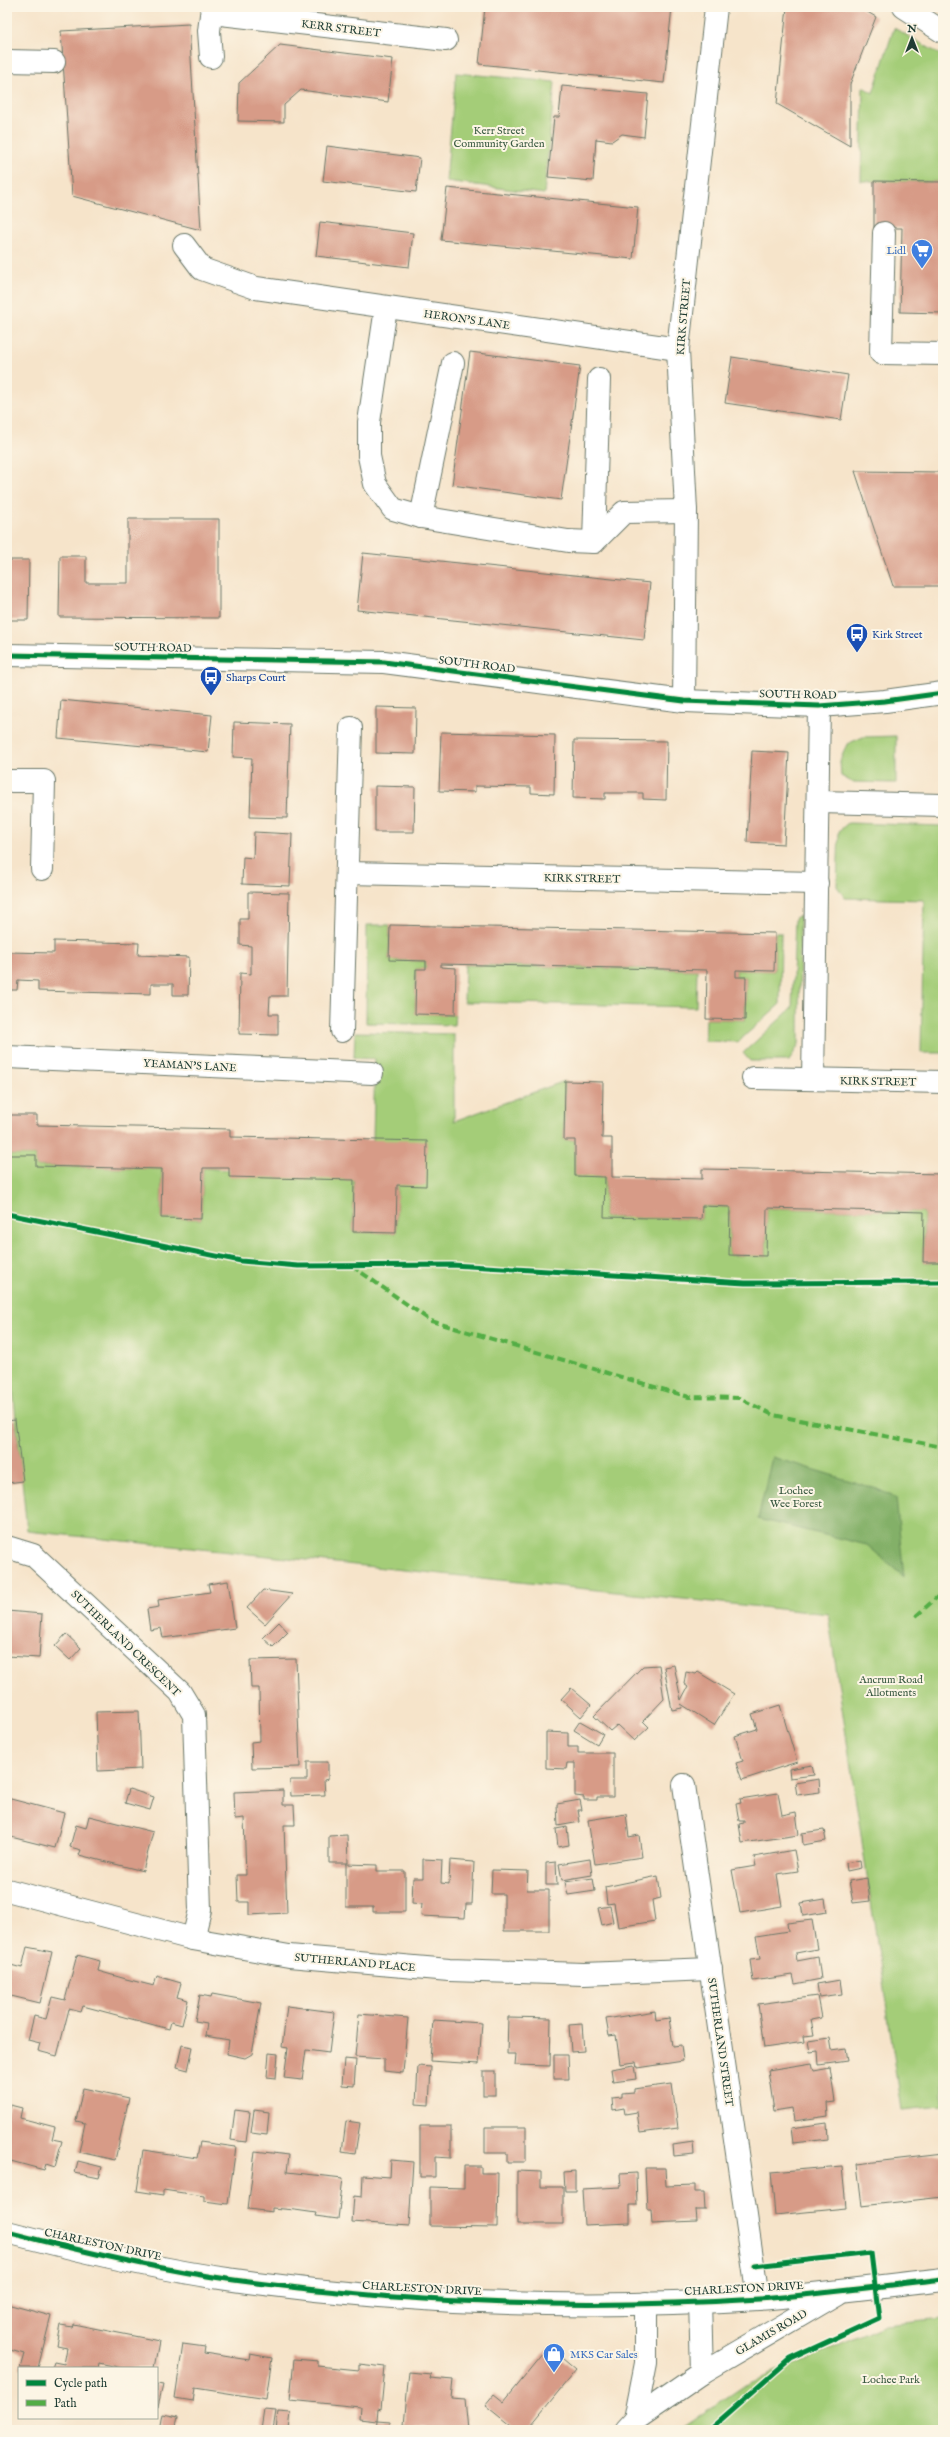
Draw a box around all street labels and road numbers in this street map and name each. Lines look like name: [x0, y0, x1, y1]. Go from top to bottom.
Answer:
street label: KERR STREET: [300, 17, 381, 41]
street label: KIRK STREET: [674, 278, 694, 356]
street label: HERON'S LANE: [423, 307, 511, 333]
street label: SOUTH ROAD: [114, 640, 192, 656]
street label: SOUTH ROAD: [438, 653, 516, 677]
street label: SOUTH ROAD: [759, 687, 837, 703]
street label: KIRK STREET: [544, 871, 620, 887]
street label: YEAMAN'S LANE: [143, 1057, 237, 1075]
street label: KIRK STREET: [840, 1074, 916, 1090]
street label: SUTHERLAND CRESCENT: [68, 1588, 183, 1700]
street label: SUTHERLAND PLACE: [294, 1951, 416, 1975]
street label: SUTHERLAND STREET: [704, 1977, 736, 2107]
street label: CHARLESTON DRIVE: [43, 2226, 163, 2264]
street label: CHARLESTON DRIVE: [362, 2279, 482, 2299]
street label: CHARLESTON DRIVE: [684, 2279, 804, 2299]
street label: GLAMIS ROAD: [733, 2307, 810, 2359]

